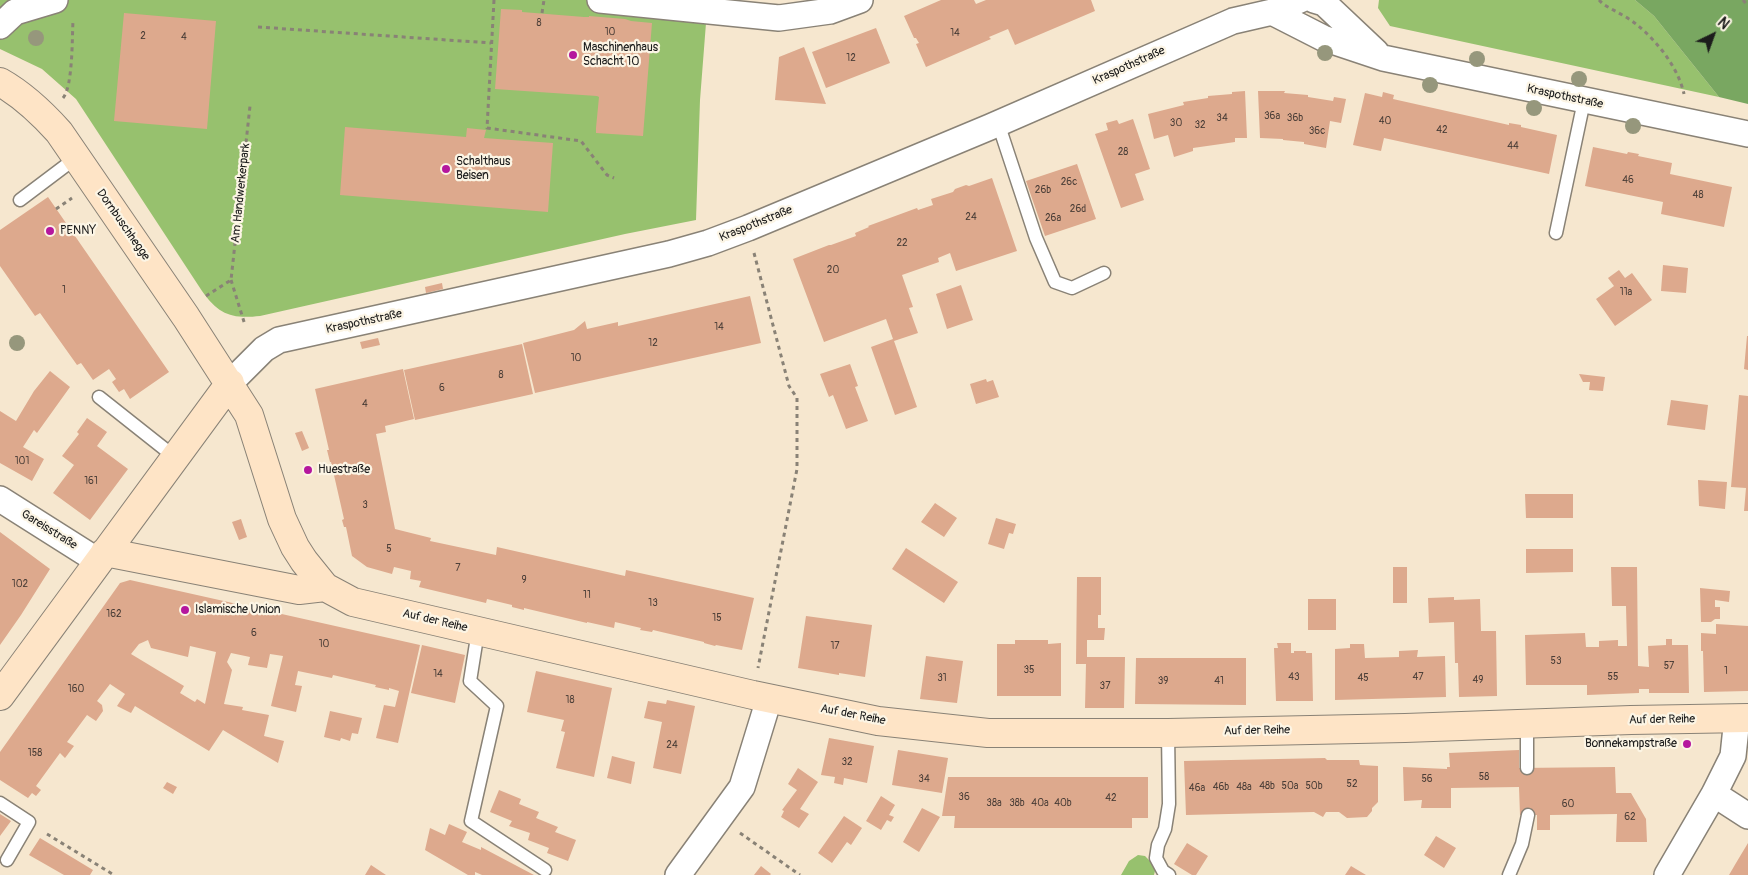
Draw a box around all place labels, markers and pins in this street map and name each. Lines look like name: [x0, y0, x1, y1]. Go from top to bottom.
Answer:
place label: Maschinenhaus Schacht 10: [583, 41, 658, 69]
marker: Maschinenhaus Schacht 10: [567, 49, 579, 61]
place label: Schalthaus Beisen: [456, 155, 510, 183]
marker: Schalthaus Beisen: [440, 163, 452, 175]
place label: PENNY: [60, 224, 96, 238]
marker: PENNY: [44, 225, 56, 237]
place label: Huestraße: [318, 463, 370, 477]
marker: Huestraße: [302, 464, 314, 476]
place label: Islamische Union: [195, 603, 281, 617]
marker: Islamische Union: [179, 604, 191, 616]
place label: Bonnekampstraße: [1585, 737, 1677, 751]
marker: Bonnekampstraße: [1681, 738, 1693, 750]

